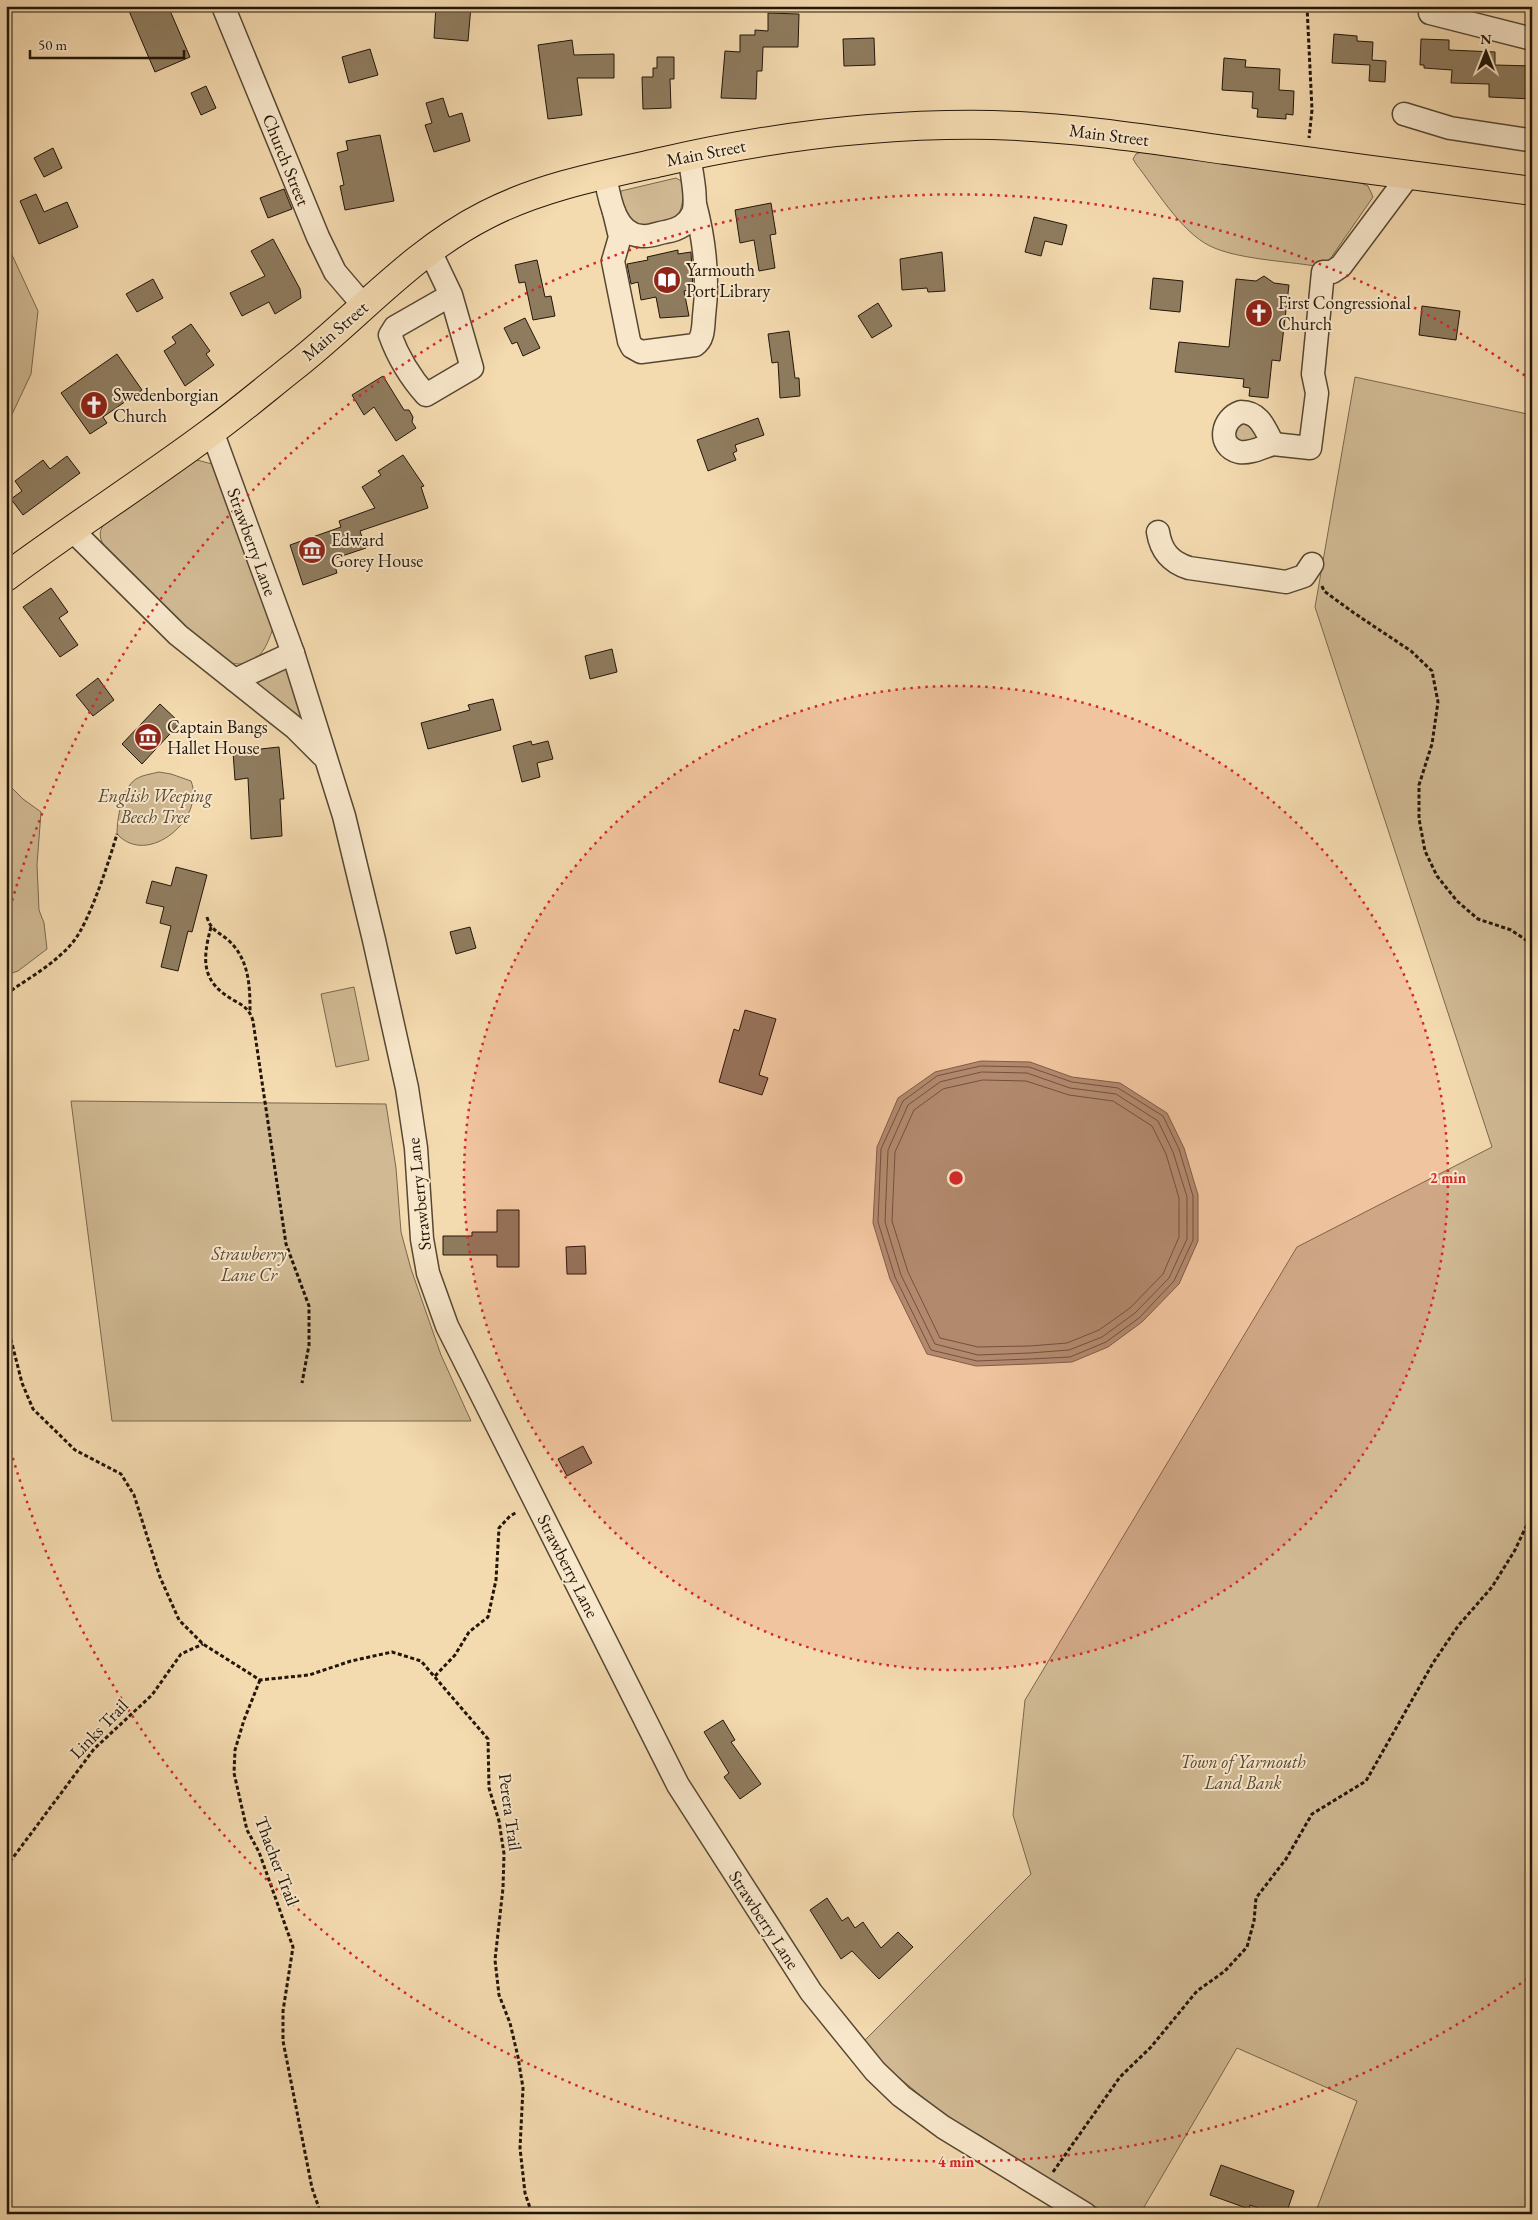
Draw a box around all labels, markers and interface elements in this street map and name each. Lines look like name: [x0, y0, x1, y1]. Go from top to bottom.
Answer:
scale bar: [30, 28, 184, 60]
north arrow: [1460, 28, 1510, 78]
text: N: [1480, 30, 1492, 48]
text: 50 m: [38, 35, 67, 54]
street label: Church Street: [258, 110, 315, 210]
street label: Main Street: [1068, 118, 1151, 151]
street label: Main Street: [664, 134, 748, 171]
place label: Yarmouth Port Library: [686, 258, 771, 302]
library icon: Yarmouth Port Library: [652, 265, 682, 295]
place label: First Congressional Church: [1278, 291, 1411, 335]
street label: Main Street: [297, 295, 373, 366]
church icon: First Congressional Church: [1244, 298, 1274, 328]
place label: Swedenborgian Church: [113, 383, 219, 427]
church icon: Swedenborgian Church: [79, 390, 109, 420]
street label: Strawberry Lane: [222, 485, 283, 599]
place label: Edward Gorey House: [331, 528, 423, 572]
museum icon: Edward Gorey House: [297, 535, 327, 565]
place label: Captain Bangs Hallet House: [167, 715, 268, 759]
museum icon: Captain Bangs Hallet House: [133, 722, 163, 752]
park label: English Weeping Beech Tree: [97, 784, 212, 828]
street label: Strawberry Lane: [401, 1137, 436, 1252]
text: 2 min: [1430, 1168, 1467, 1187]
centre of rings: [947, 1169, 965, 1187]
park label: Strawberry Lane Cr: [211, 1242, 287, 1286]
street label: Strawberry Lane: [533, 1510, 604, 1621]
street label: Links Trail: [65, 1694, 133, 1763]
park label: Town of Yarmouth Land Bank: [1180, 1750, 1306, 1794]
street label: Perera Trail: [494, 1772, 527, 1852]
street label: Thacher Trail: [250, 1813, 305, 1909]
street label: Strawberry Lane: [724, 1866, 805, 1973]
text: 4 min: [938, 2152, 975, 2171]

